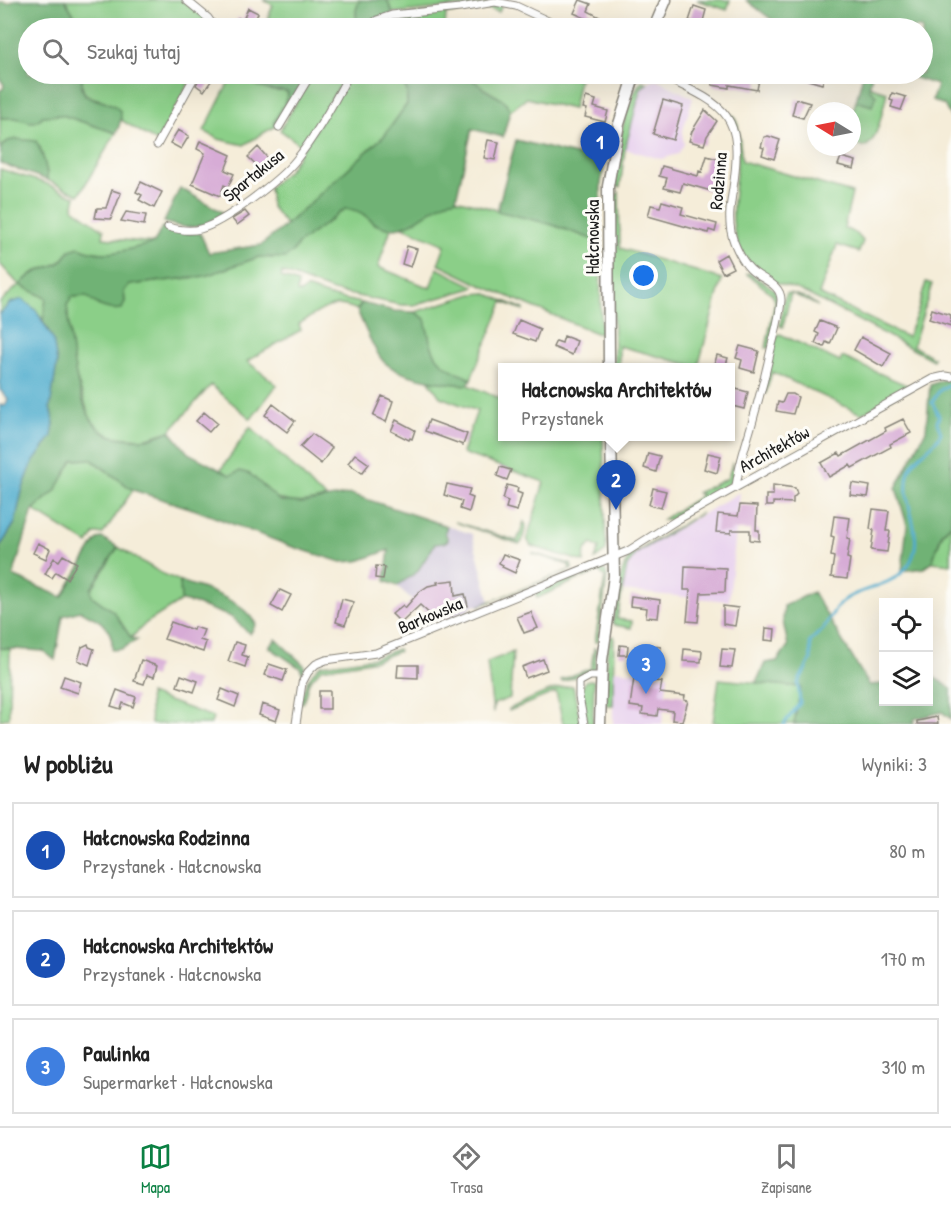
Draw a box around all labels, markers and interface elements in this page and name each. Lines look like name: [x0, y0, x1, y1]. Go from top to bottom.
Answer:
search box: [18, 18, 933, 84]
icon: search: [39, 35, 72, 68]
text: Szukaj tutaj: [87, 36, 181, 66]
north arrow: [807, 102, 861, 156]
pin: 1: [580, 122, 620, 172]
street label: Spartakusa: [217, 143, 289, 207]
street label: Rodzinna: [703, 151, 733, 211]
street label: Hałcnowska: [580, 200, 605, 274]
your location: [629, 261, 658, 290]
popup: [498, 363, 735, 441]
text: Hałcnowska Architektów: [521, 374, 712, 404]
text: Przystanek: [521, 404, 604, 431]
street label: Architektów: [734, 419, 814, 479]
pin: 2: [596, 460, 636, 510]
street label: Barkowska: [394, 590, 466, 640]
map controls: [879, 598, 933, 706]
button: locate: [879, 598, 933, 652]
pin: 3: [626, 644, 666, 694]
button: layers: [879, 652, 933, 706]
text: W pobliżu: [24, 746, 113, 781]
text: Wyniki: 3: [862, 750, 927, 777]
text: Hałcnowska Rodzinna: [83, 822, 249, 852]
text: 1: [42, 837, 49, 864]
text: 80 m: [889, 837, 925, 864]
text: Przystanek · Hałcnowska: [83, 852, 261, 879]
text: Hałcnowska Architektów: [83, 930, 273, 960]
text: 2: [41, 945, 50, 972]
text: 170 m: [881, 945, 925, 972]
text: Przystanek · Hałcnowska: [83, 960, 261, 987]
text: Paulinka: [83, 1038, 149, 1068]
text: 3: [41, 1053, 50, 1080]
text: 310 m: [882, 1053, 925, 1080]
text: Supermarket · Hałcnowska: [83, 1068, 273, 1095]
tab: Mapa: [139, 1140, 172, 1198]
tab: Trasa: [450, 1140, 483, 1198]
tab: Zapisane: [761, 1140, 812, 1198]

